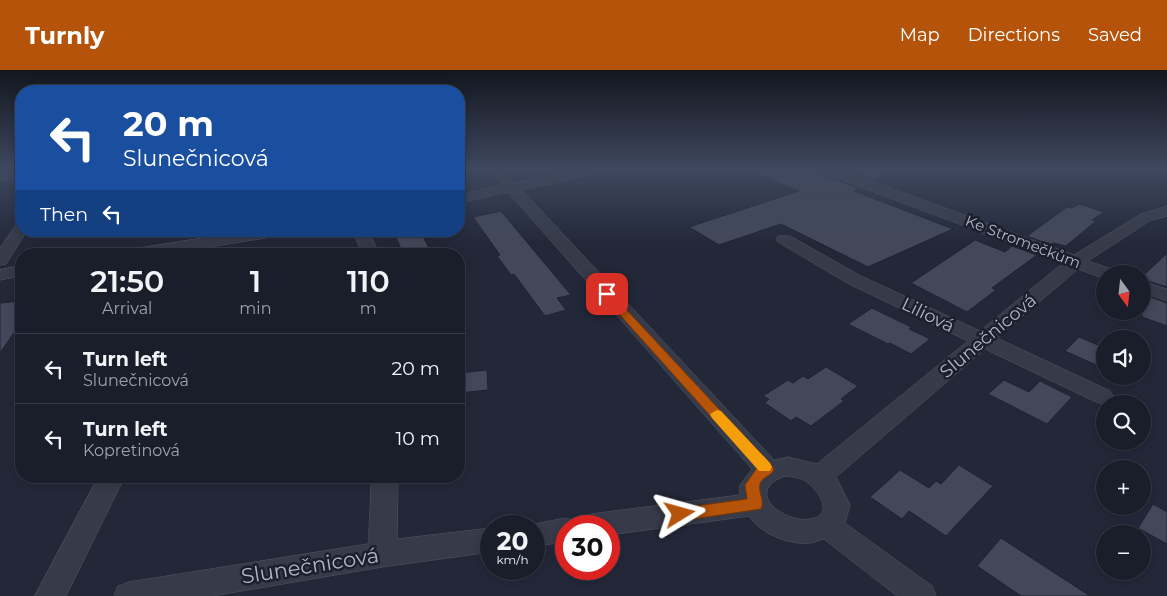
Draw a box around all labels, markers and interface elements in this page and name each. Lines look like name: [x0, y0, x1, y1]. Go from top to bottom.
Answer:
text: Turnly: [25, 21, 104, 50]
text: Map: [900, 24, 940, 46]
text: Directions: [968, 24, 1060, 46]
text: Saved: [1088, 24, 1142, 46]
text: 20 m: [123, 102, 214, 145]
icon: left: [40, 105, 105, 170]
text: Slunečnicová: [123, 145, 269, 172]
icon: left: [98, 200, 126, 228]
text: Then: [40, 203, 88, 226]
street label: Ke Stromečkům: [963, 211, 1084, 272]
text: 21:50: [90, 263, 164, 300]
text: 1: [250, 263, 261, 300]
text: 110: [347, 263, 390, 300]
north arrow: [1096, 265, 1151, 320]
map controls: [1096, 265, 1151, 580]
pin: [586, 273, 628, 315]
icon: arrive: [593, 280, 621, 308]
street label: Slunečnicová: [935, 289, 1041, 383]
street label: Liliová: [898, 293, 958, 337]
text: Arrival: [102, 299, 152, 318]
text: min: [239, 299, 271, 318]
text: m: [360, 299, 377, 318]
button: sound: [1096, 330, 1151, 385]
text: Turn left: [83, 348, 168, 371]
icon: left: [40, 355, 68, 383]
text: 20 m: [392, 357, 440, 380]
text: Slunečnicová: [83, 371, 189, 390]
button: search: [1096, 395, 1151, 450]
text: Turn left: [83, 418, 168, 441]
icon: left: [40, 425, 68, 453]
text: 10 m: [395, 427, 440, 450]
text: Kopretinová: [83, 441, 180, 460]
button: +: [1096, 460, 1151, 515]
position arrow: [653, 487, 705, 539]
speed limit sign: 30: [555, 515, 620, 580]
button: −: [1096, 525, 1151, 580]
text: 20: [497, 526, 528, 556]
street label: Slunečnicová: [239, 542, 381, 589]
text: km/h: [496, 552, 529, 567]

